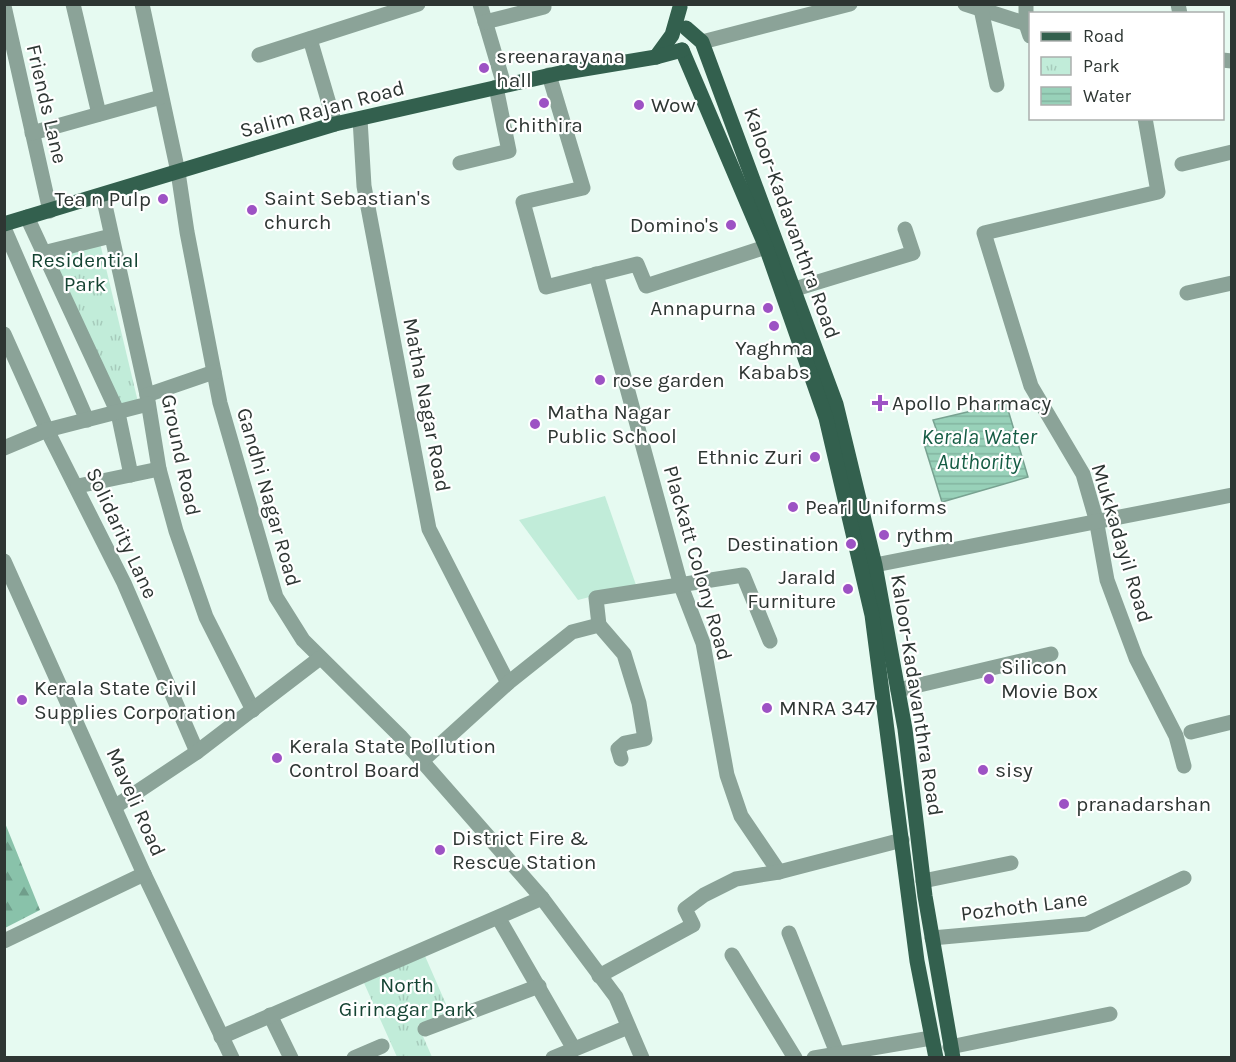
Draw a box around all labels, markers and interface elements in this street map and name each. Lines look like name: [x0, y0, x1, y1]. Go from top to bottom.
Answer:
legend: [1029, 12, 1224, 120]
text: Road: [1083, 25, 1124, 47]
street label: Friends Lane: [22, 42, 72, 166]
place label: sreenarayana hall: [496, 44, 625, 92]
text: Park: [1083, 55, 1120, 77]
marker: sreenarayana hall: [477, 61, 491, 75]
street label: Salim Rajan Road: [237, 75, 407, 143]
text: Water: [1083, 85, 1131, 107]
place label: Wow: [651, 93, 696, 117]
marker: Chithira: [537, 96, 551, 110]
marker: Wow: [632, 98, 646, 112]
street label: Kaloor-Kadavanthra Road: [739, 104, 845, 342]
place label: Chithira: [505, 113, 583, 137]
place label: Saint Sebastian's church: [264, 186, 431, 234]
place label: Tea n Pulp: [55, 187, 151, 211]
marker: Tea n Pulp: [156, 192, 170, 206]
marker: Saint Sebastian's church: [245, 203, 259, 217]
place label: Domino's: [630, 213, 719, 237]
marker: Domino's: [724, 218, 738, 232]
park label: Residential Park: [31, 248, 139, 296]
place label: Annapurna: [650, 296, 756, 320]
marker: Annapurna: [761, 301, 775, 315]
street label: Matha Nagar Road: [398, 316, 456, 494]
marker: Yaghma Kababs: [767, 319, 781, 333]
place label: Yaghma Kababs: [735, 336, 813, 384]
place label: rose garden: [612, 368, 725, 392]
marker: rose garden: [593, 373, 607, 387]
place label: Apollo Pharmacy: [892, 391, 1052, 415]
street label: Ground Road: [156, 392, 206, 518]
marker: Apollo Pharmacy: [873, 396, 887, 410]
place label: Matha Nagar Public School: [547, 400, 677, 448]
street label: Gandhi Nagar Road: [232, 405, 306, 589]
marker: Matha Nagar Public School: [528, 417, 542, 431]
water label: Kerala Water Authority: [921, 424, 1038, 475]
place label: Ethnic Zuri: [697, 445, 803, 469]
marker: Ethnic Zuri: [808, 450, 822, 464]
street label: Mukkadayil Road: [1086, 461, 1158, 625]
street label: Plackatt Colony Road: [659, 463, 737, 663]
street label: Solidarity Lane: [81, 464, 163, 602]
place label: Pearl Uniforms: [805, 495, 947, 519]
marker: Pearl Uniforms: [786, 500, 800, 514]
place label: rythm: [896, 523, 954, 547]
marker: rythm: [877, 528, 891, 542]
place label: Destination: [727, 532, 839, 556]
marker: Destination: [844, 537, 858, 551]
place label: Jarald Furniture: [747, 565, 836, 613]
street label: Kaloor-Kadavanthra Road: [886, 573, 948, 817]
marker: Jarald Furniture: [841, 582, 855, 596]
place label: Silicon Movie Box: [1001, 655, 1098, 703]
marker: Silicon Movie Box: [982, 672, 996, 686]
place label: Kerala State Civil Supplies Corporation: [34, 676, 236, 724]
marker: Kerala State Civil Supplies Corporation: [15, 693, 29, 707]
place label: MNRA 347: [779, 696, 875, 720]
marker: MNRA 347: [760, 701, 774, 715]
place label: Kerala State Pollution Control Board: [289, 734, 496, 782]
street label: Maveli Road: [101, 744, 171, 860]
marker: Kerala State Pollution Control Board: [270, 751, 284, 765]
place label: sisy: [995, 758, 1033, 782]
marker: sisy: [976, 763, 990, 777]
place label: pranadarshan: [1076, 792, 1211, 816]
marker: pranadarshan: [1057, 797, 1071, 811]
place label: District Fire & Rescue Station: [452, 826, 596, 874]
marker: District Fire & Rescue Station: [433, 843, 447, 857]
street label: Pozhoth Lane: [959, 886, 1089, 926]
park label: North Girinagar Park: [339, 973, 475, 1021]

